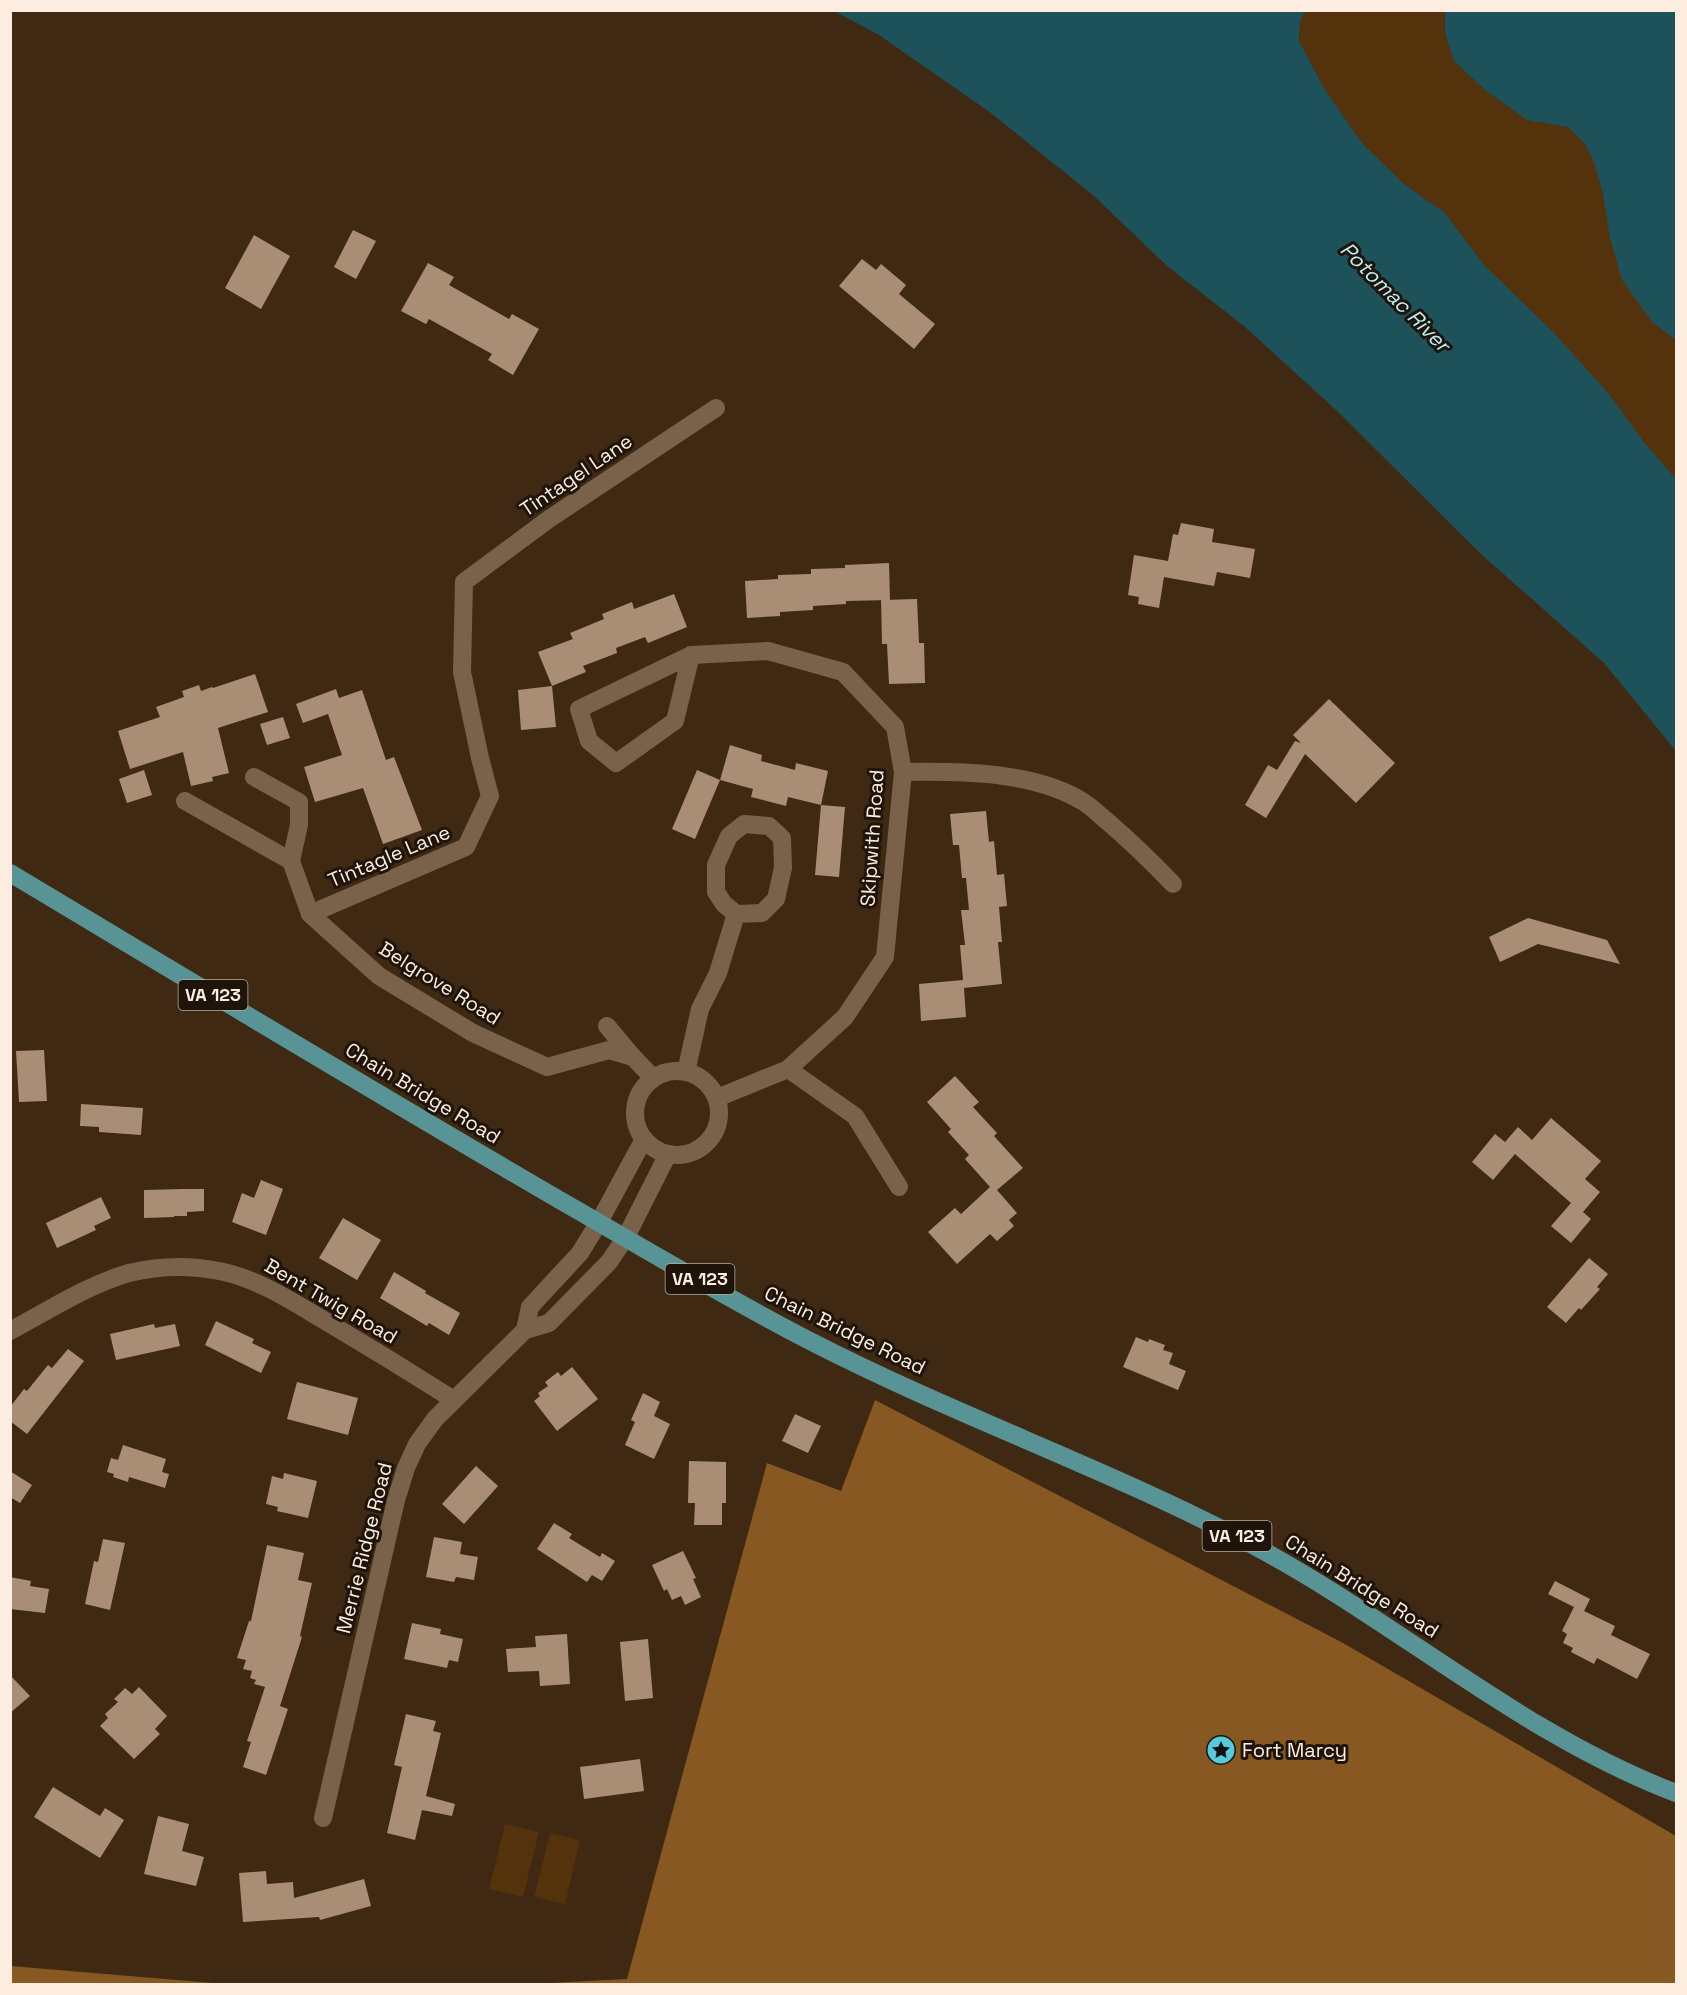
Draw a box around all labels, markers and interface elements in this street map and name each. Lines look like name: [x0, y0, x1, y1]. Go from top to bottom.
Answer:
water label: Potomac River: [1335, 236, 1457, 359]
street label: Tintagel Lane: [515, 428, 637, 522]
street label: Skipwith Road: [854, 769, 890, 907]
street label: Tintagle Lane: [324, 819, 454, 893]
street label: Belgrove Road: [374, 935, 506, 1031]
road number: VA 123: [178, 980, 248, 1010]
street label: Chain Bridge Road: [341, 1036, 505, 1150]
street label: Bent Twig Road: [260, 1252, 402, 1350]
road number: VA 123: [666, 1264, 734, 1294]
street label: Chain Bridge Road: [760, 1280, 930, 1380]
street label: Merrie Ridge Road: [330, 1460, 398, 1636]
road number: VA 123: [1202, 1521, 1272, 1551]
street label: Chain Bridge Road: [1280, 1528, 1444, 1644]
place icon: Fort Marcy: [1205, 1734, 1237, 1766]
place label: Fort Marcy: [1242, 1737, 1347, 1763]

